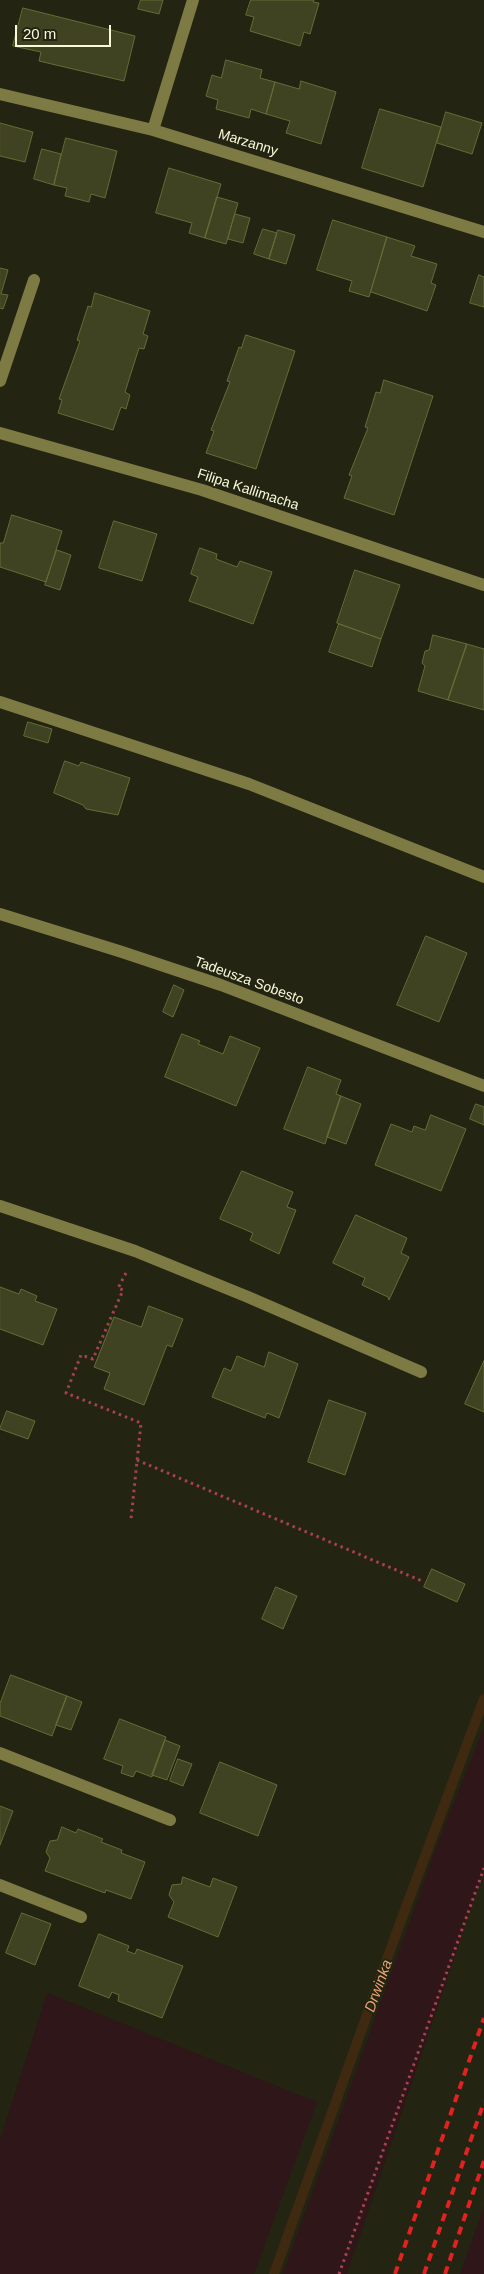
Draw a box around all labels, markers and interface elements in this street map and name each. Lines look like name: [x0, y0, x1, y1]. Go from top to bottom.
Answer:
scale bar: [18, 15, 114, 47]
text: 20 m: [23, 25, 56, 42]
street label: Marzanny: [216, 126, 280, 160]
street label: Filipa Kallimacha: [195, 466, 301, 514]
street label: Tadeusza Sobesto: [192, 953, 306, 1009]
water label: Drwinka: [361, 1957, 397, 2015]

